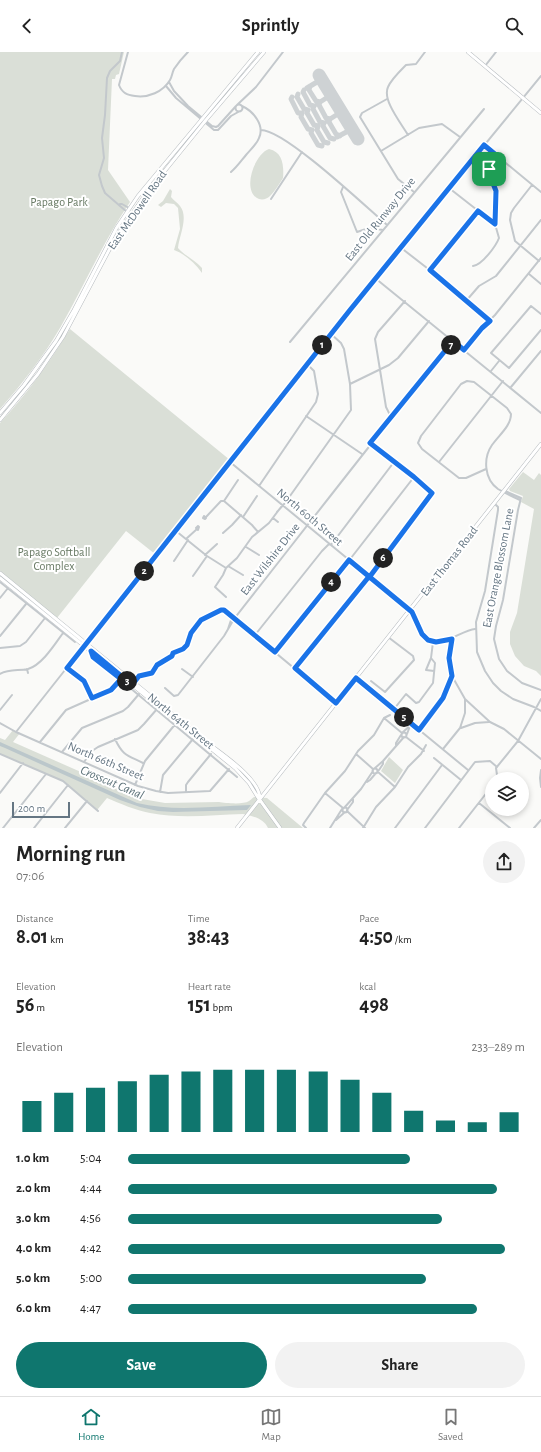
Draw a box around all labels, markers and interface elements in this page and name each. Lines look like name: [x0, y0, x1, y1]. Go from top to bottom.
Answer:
icon: back: [16, 15, 38, 37]
icon: search: [503, 15, 525, 37]
text: Sprintly: [242, 17, 299, 35]
pin: [472, 152, 506, 186]
icon: arrive: [478, 158, 500, 180]
street label: East McDowell Road: [105, 168, 169, 252]
street label: East Old Runway Drive: [343, 175, 418, 264]
park label: Papago Park: [30, 196, 88, 208]
pin: 1: [312, 335, 332, 355]
pin: 7: [441, 335, 461, 355]
text: 1: [320, 339, 324, 350]
text: 7: [449, 339, 453, 350]
street label: North 60th Street: [275, 486, 345, 548]
street label: East Orange Blossom Lane: [481, 507, 515, 629]
street label: East Wilshire Drive: [238, 521, 302, 597]
street label: East Thomas Road: [418, 524, 480, 598]
park label: Papago Softball Complex: [17, 546, 91, 572]
pin: 6: [373, 548, 393, 568]
text: 6: [380, 552, 386, 563]
pin: 2: [134, 561, 154, 581]
text: 2: [141, 565, 147, 576]
pin: 4: [321, 572, 341, 592]
text: 4: [328, 576, 334, 587]
pin: 3: [117, 671, 137, 691]
text: 3: [125, 675, 129, 686]
street label: North 64th Street: [146, 691, 217, 751]
pin: 5: [394, 707, 414, 727]
text: 5: [402, 711, 406, 722]
street label: North 66th Street: [66, 740, 146, 782]
water label: Crosscut Canal: [78, 764, 146, 802]
map controls: [485, 772, 529, 816]
button: layers: [485, 772, 529, 816]
scale bar: [12, 800, 70, 819]
text: 200 m: [18, 803, 45, 814]
button: share: [483, 841, 525, 883]
text: Morning run: [16, 843, 126, 865]
text: 07:06: [16, 870, 44, 883]
text: Distance: [16, 913, 53, 924]
text: Time: [188, 913, 210, 924]
text: Pace: [359, 913, 379, 924]
text: 8.01: [16, 927, 48, 947]
text: 38:43: [188, 927, 229, 947]
text: 4:50: [359, 927, 393, 947]
text: km: [48, 934, 64, 945]
text: /km: [393, 934, 412, 945]
text: Elevation: [16, 981, 56, 992]
text: Heart rate: [188, 981, 231, 992]
text: kcal: [359, 981, 376, 992]
text: 56: [16, 995, 34, 1015]
text: 151: [188, 995, 211, 1015]
text: 498: [359, 995, 389, 1015]
text: m: [34, 1002, 45, 1013]
text: bpm: [211, 1002, 232, 1013]
text: Elevation: [16, 1041, 63, 1054]
text: 233–289 m: [471, 1041, 525, 1054]
text: 1.0 km: [16, 1152, 49, 1165]
text: 5:04: [80, 1152, 102, 1165]
text: 2.0 km: [16, 1182, 51, 1195]
text: 4:44: [80, 1182, 102, 1195]
text: 3.0 km: [16, 1212, 50, 1225]
text: 4:56: [80, 1212, 101, 1225]
text: 4.0 km: [16, 1242, 51, 1255]
text: 4:42: [80, 1242, 101, 1255]
text: 5.0 km: [16, 1272, 50, 1285]
text: 5:00: [80, 1272, 102, 1285]
text: 6.0 km: [16, 1302, 51, 1315]
text: 4:47: [80, 1302, 101, 1315]
button: Save: [16, 1342, 267, 1388]
button: Share: [275, 1342, 525, 1388]
tab: Home: [78, 1406, 104, 1443]
tab: Map: [260, 1406, 282, 1443]
tab: Saved: [438, 1406, 463, 1443]

